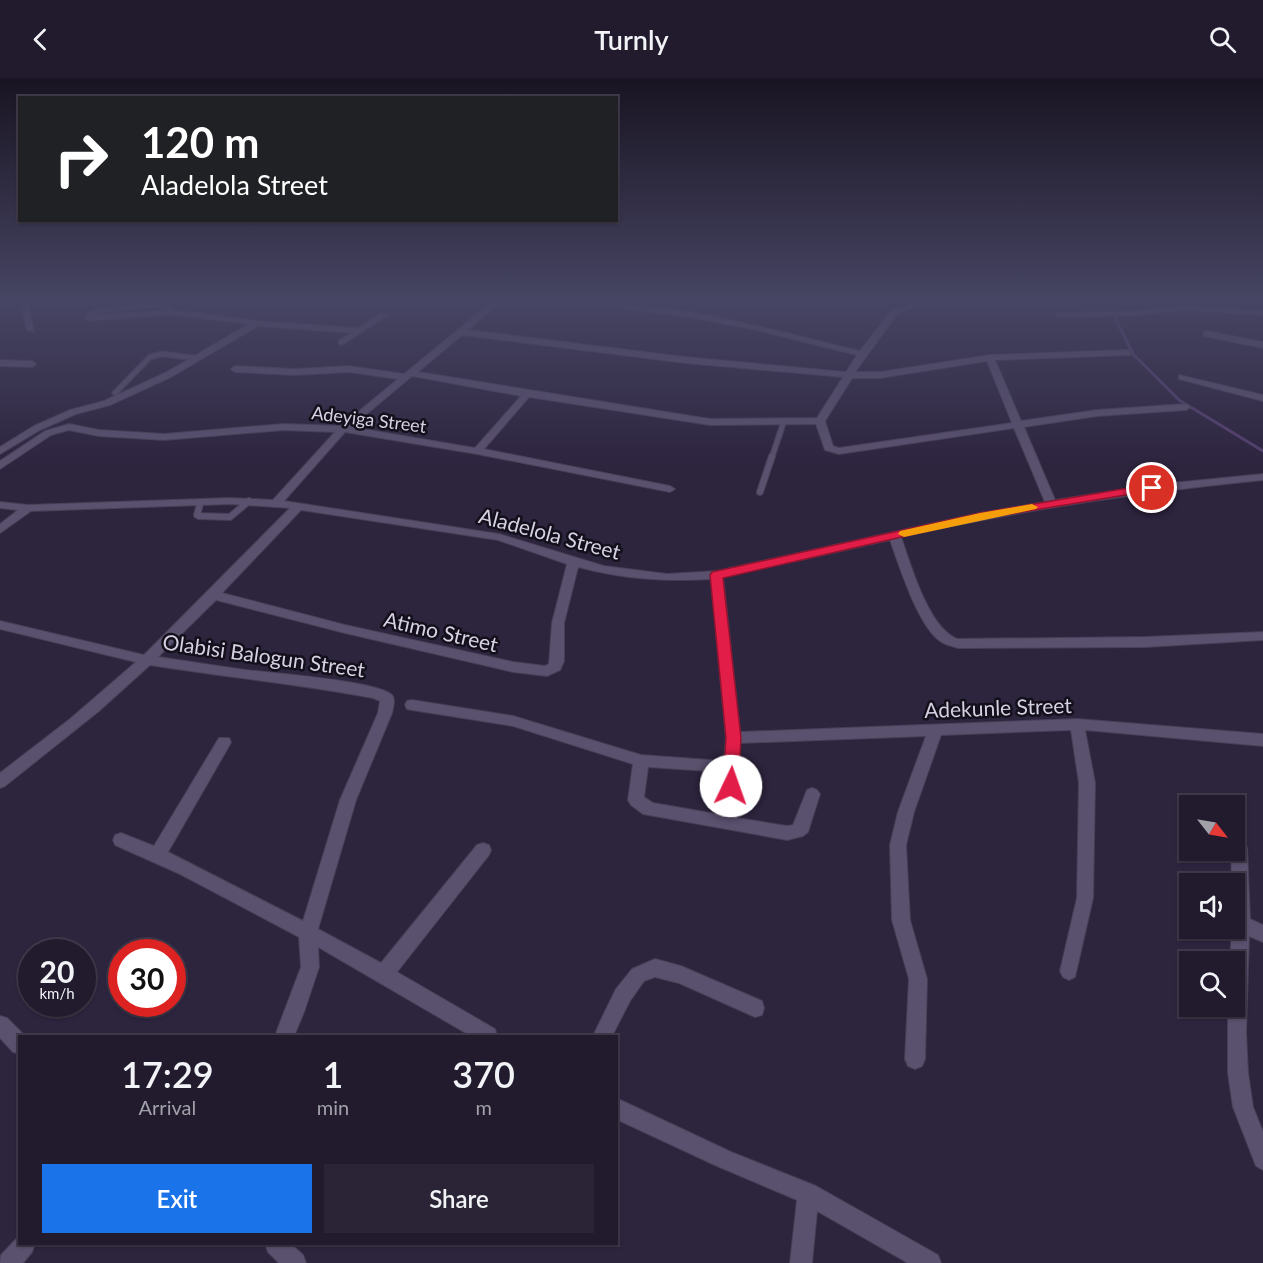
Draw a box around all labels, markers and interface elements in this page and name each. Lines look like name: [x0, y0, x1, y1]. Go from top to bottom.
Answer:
icon: back: [24, 23, 57, 56]
text: Turnly: [594, 23, 669, 56]
icon: search: [1206, 23, 1239, 56]
text: 120 m: [141, 117, 259, 167]
icon: right: [42, 120, 120, 198]
text: Aladelola Street: [141, 168, 328, 201]
street label: Adeyiga Street: [310, 401, 428, 437]
pin: [1126, 462, 1177, 513]
icon: arrive: [1135, 471, 1168, 504]
street label: Aladelola Street: [477, 502, 624, 564]
street label: Atimo Street: [381, 606, 501, 656]
street label: Olabisi Balogun Street: [161, 628, 367, 682]
street label: Adekunle Street: [924, 692, 1073, 722]
position arrow: [699, 754, 763, 818]
north arrow: [1179, 795, 1245, 861]
map controls: [1179, 795, 1245, 1017]
button: sound: [1179, 873, 1245, 939]
speed limit sign: 30: [108, 939, 186, 1017]
button: search: [1179, 951, 1245, 1017]
text: 20: [40, 953, 74, 989]
text: km/h: [39, 984, 75, 1002]
text: 17:29: [121, 1052, 214, 1096]
text: 1: [323, 1052, 343, 1096]
text: 370: [452, 1052, 515, 1096]
text: Arrival: [139, 1095, 196, 1119]
text: min: [317, 1095, 349, 1119]
text: m: [475, 1095, 492, 1119]
button: Exit: [42, 1164, 312, 1233]
button: Share: [324, 1164, 594, 1233]

